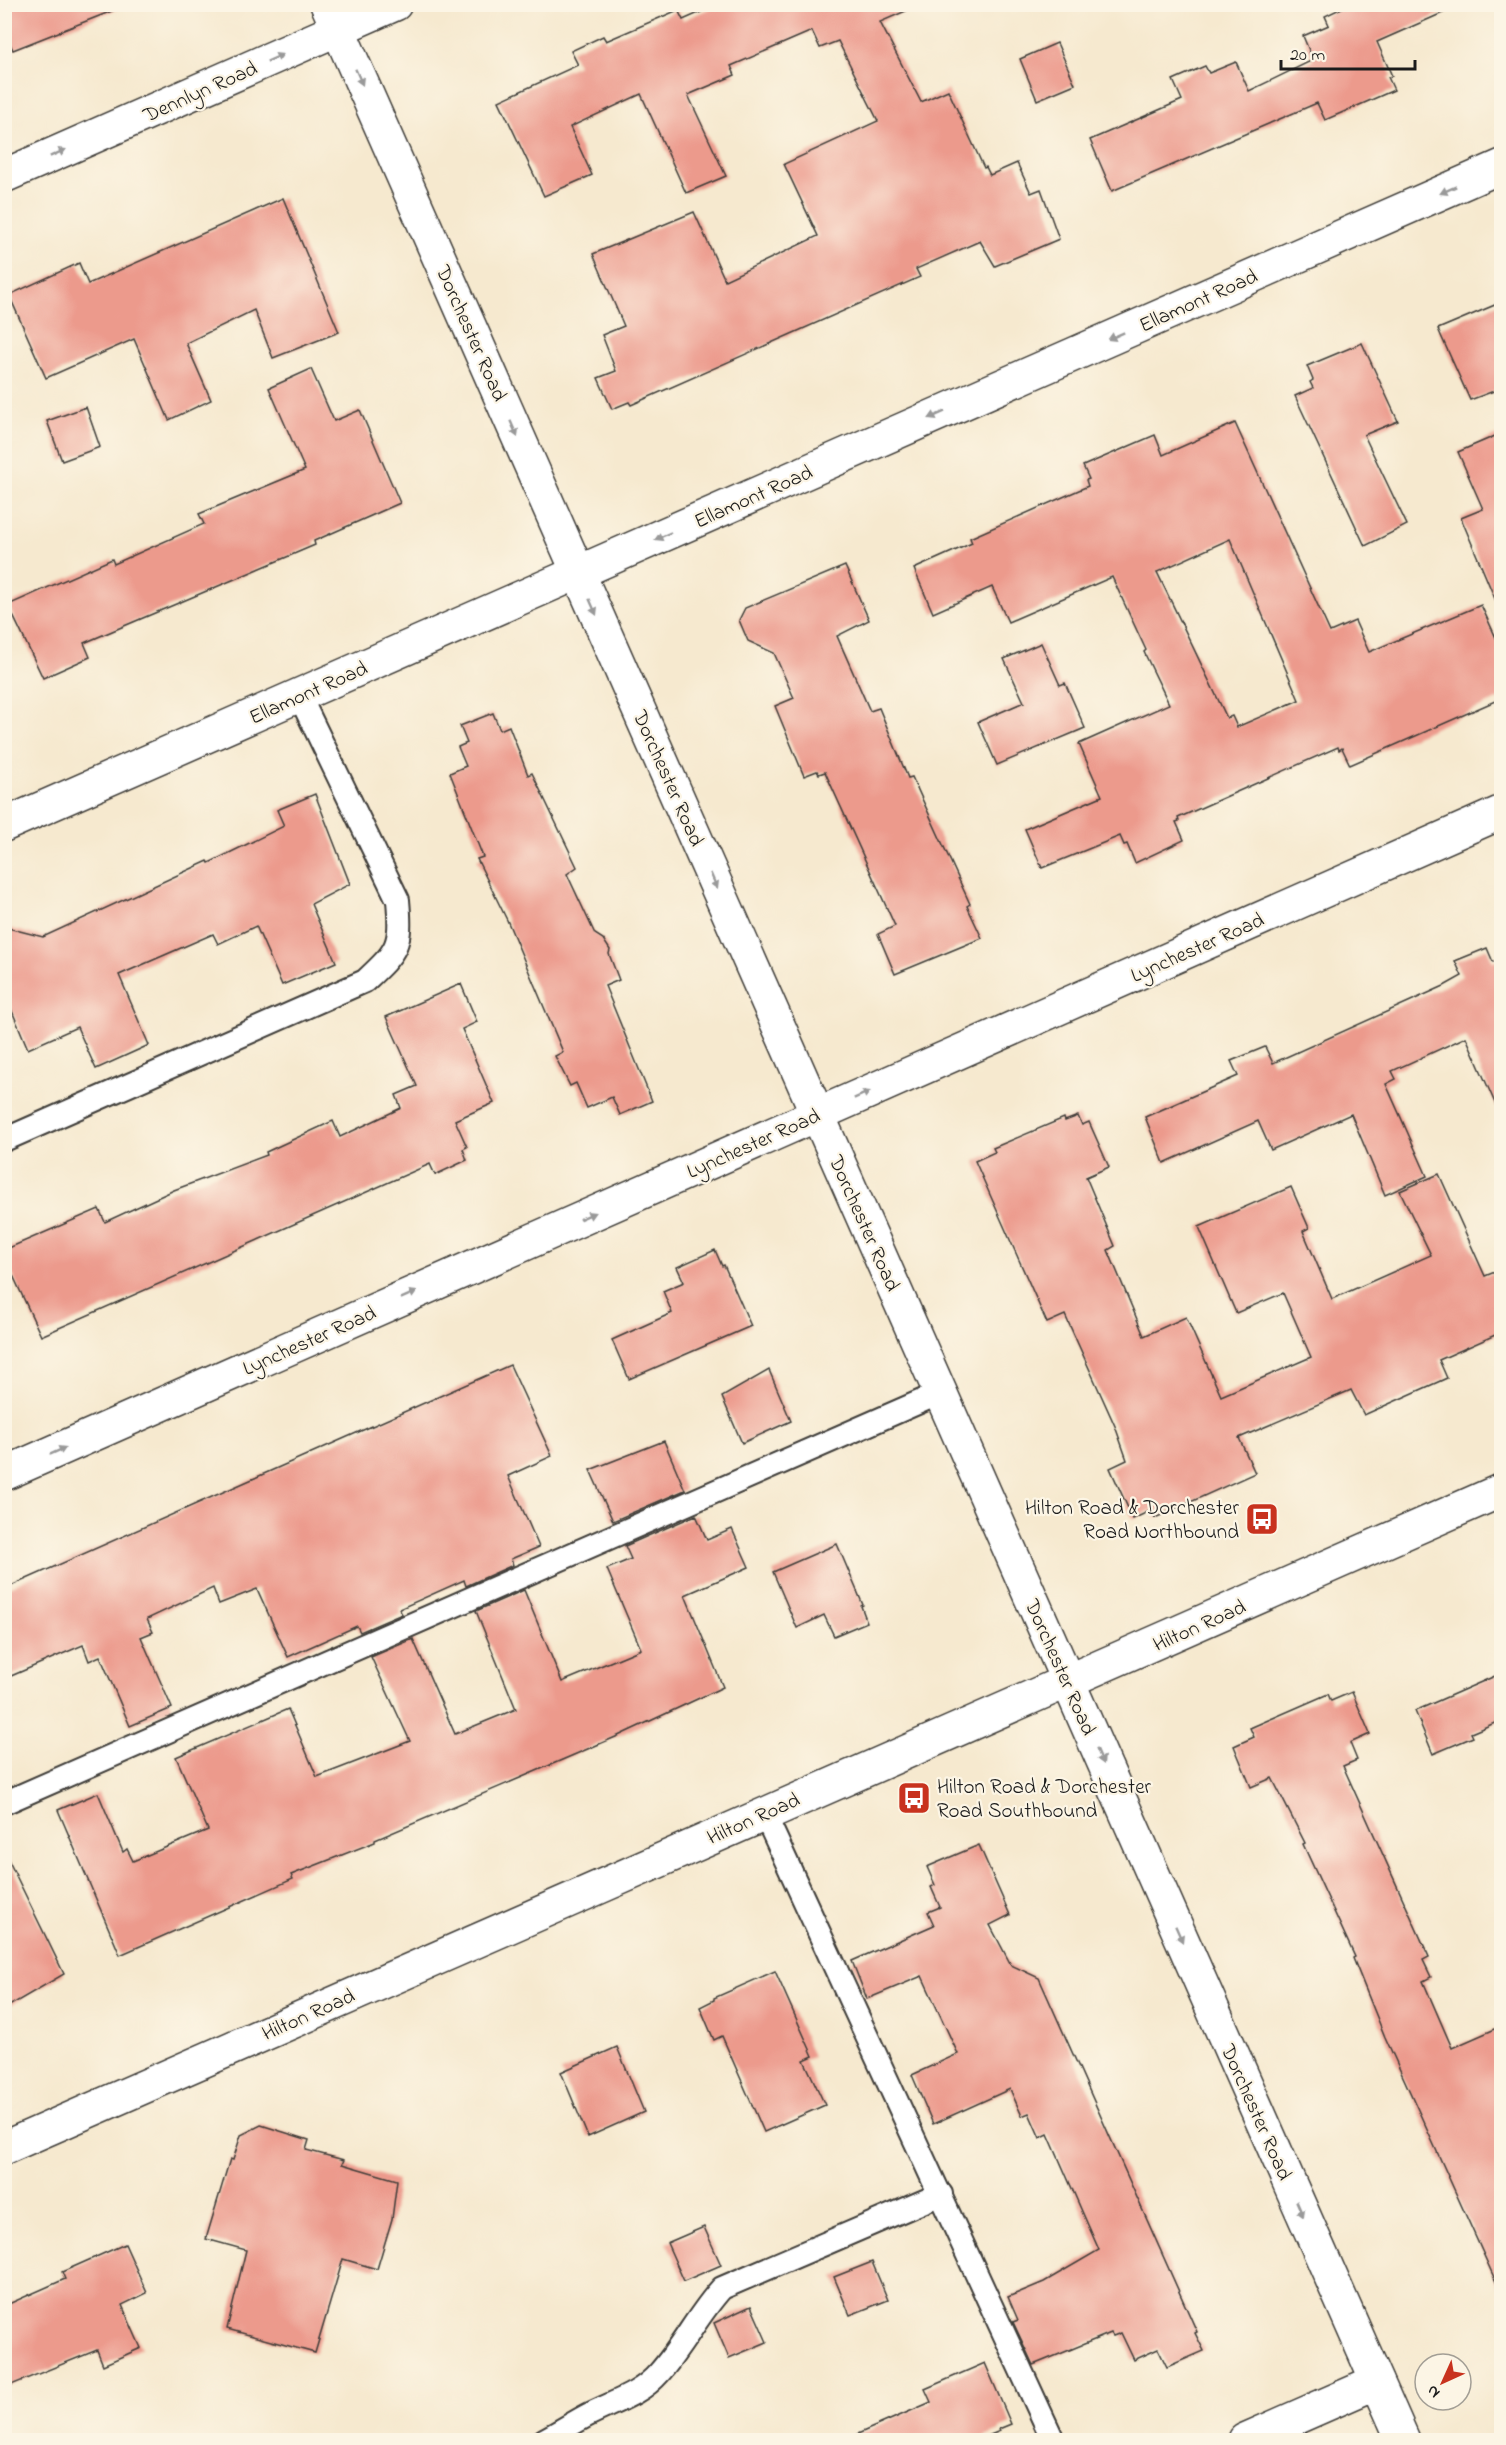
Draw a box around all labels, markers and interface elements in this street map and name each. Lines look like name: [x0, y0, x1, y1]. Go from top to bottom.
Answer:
scale bar: [1281, 33, 1414, 71]
text: 20 m: [1290, 43, 1325, 69]
one-way arrow: [267, 53, 284, 62]
street label: Dennlyn Road: [138, 54, 264, 134]
one-way arrow: [354, 69, 364, 87]
one-way arrow: [49, 148, 67, 157]
one-way arrow: [1439, 185, 1457, 195]
street label: Dorchester Road: [426, 260, 514, 407]
street label: Ellamont Road: [1135, 262, 1263, 341]
one-way arrow: [1106, 331, 1124, 341]
one-way arrow: [929, 410, 946, 419]
one-way arrow: [510, 420, 519, 437]
street label: Ellamont Road: [690, 458, 818, 537]
one-way arrow: [654, 531, 671, 540]
one-way arrow: [589, 598, 598, 616]
street label: Ellamont Road: [245, 654, 373, 733]
street label: Dorchester Road: [623, 705, 711, 852]
one-way arrow: [710, 873, 719, 890]
street label: Lynchester Road: [1126, 906, 1270, 993]
one-way arrow: [853, 1090, 871, 1100]
street label: Lynchester Road: [682, 1102, 826, 1189]
street label: Dorchester Road: [819, 1150, 907, 1297]
one-way arrow: [579, 1212, 596, 1221]
one-way arrow: [401, 1291, 418, 1300]
street label: Lynchester Road: [238, 1299, 382, 1386]
one-way arrow: [49, 1445, 67, 1455]
place label: Hilton Road & Dorchester Road Northbound: [1025, 1494, 1239, 1548]
bus stop icon: Hilton Road & Dorchester Road Northbound: [1244, 1501, 1280, 1537]
street label: Hilton Road: [1149, 1593, 1251, 1661]
street label: Dorchester Road: [1015, 1594, 1103, 1741]
one-way arrow: [1096, 1747, 1106, 1765]
place label: Hilton Road & Dorchester Road Southbound: [937, 1773, 1152, 1827]
bus stop icon: Hilton Road & Dorchester Road Southbound: [896, 1780, 932, 1816]
street label: Hilton Road: [703, 1786, 805, 1854]
one-way arrow: [1174, 1926, 1184, 1944]
street label: Hilton Road: [258, 1982, 360, 2050]
street label: Dorchester Road: [1211, 2039, 1299, 2186]
one-way arrow: [1296, 2200, 1306, 2218]
north arrow: [1413, 2352, 1473, 2412]
text: N: [1421, 2379, 1446, 2404]

